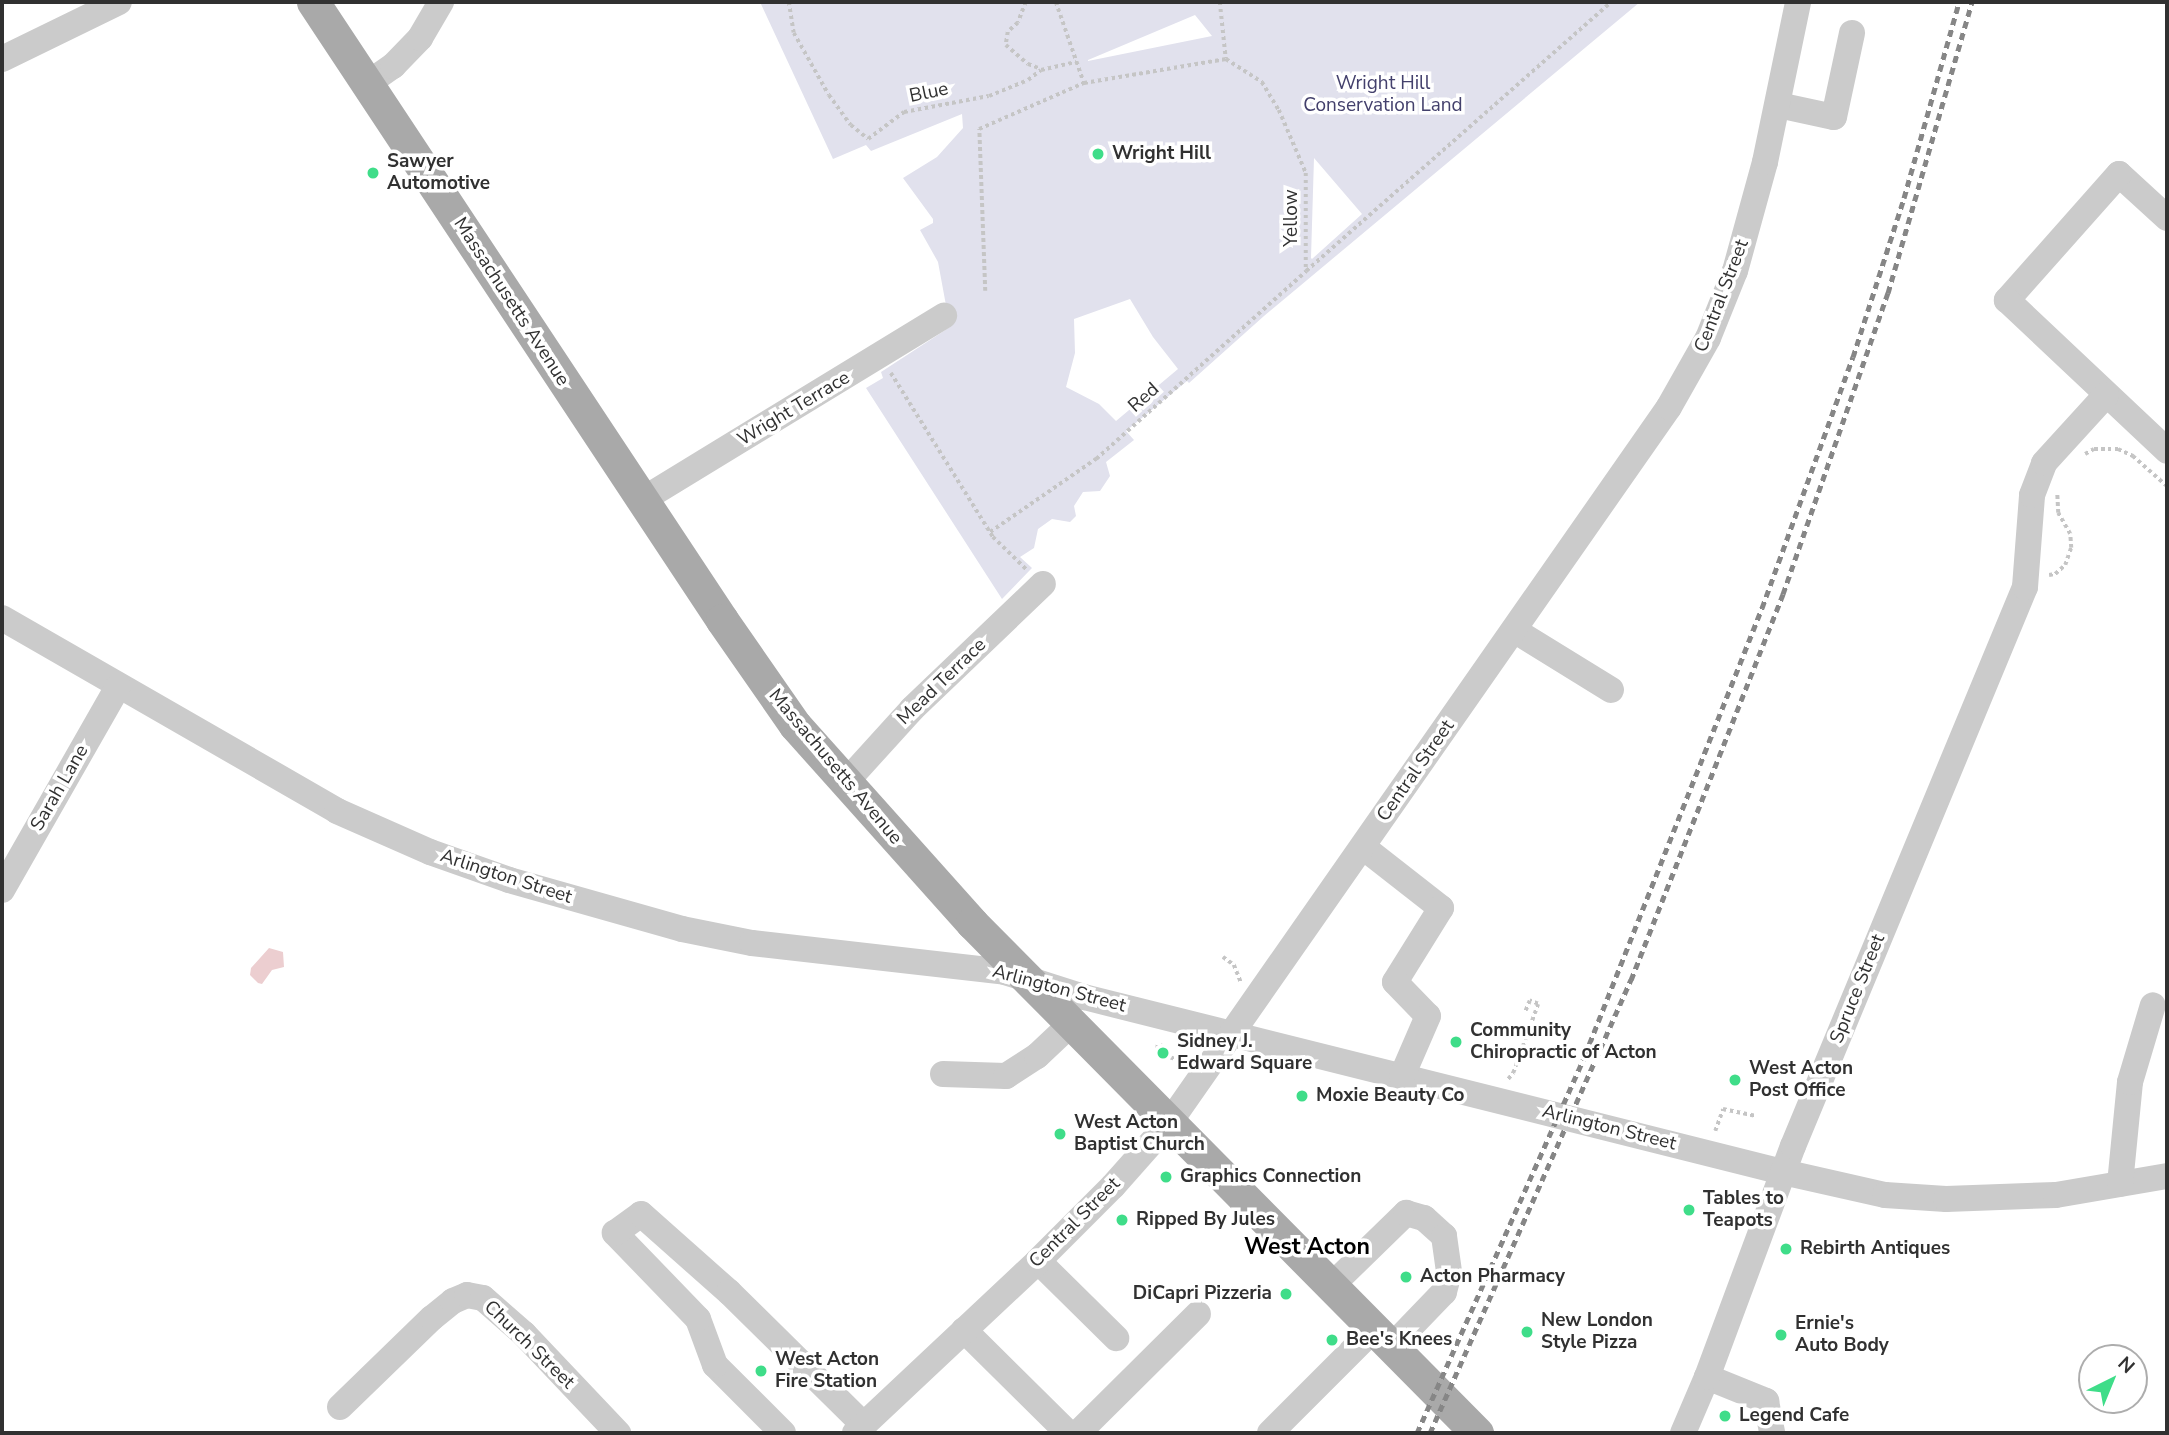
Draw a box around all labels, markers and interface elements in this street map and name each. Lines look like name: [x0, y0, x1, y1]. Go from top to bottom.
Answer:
park label: Wright Hill Conservation Land: [1303, 73, 1463, 117]
street label: Blue: [907, 78, 951, 108]
place label: Wright Hill: [1112, 143, 1211, 165]
marker: Wright Hill: [1090, 146, 1106, 162]
place label: Sawyer Automotive: [387, 151, 490, 195]
marker: Sawyer Automotive: [365, 165, 381, 181]
street label: Yellow: [1281, 189, 1303, 247]
street label: Massachusetts Avenue: [448, 214, 574, 390]
street label: Central Street: [1690, 236, 1754, 356]
street label: Wright Terrace: [734, 367, 854, 451]
street label: Red: [1124, 378, 1164, 418]
street label: Mead Terrace: [893, 634, 991, 730]
street label: Massachusetts Avenue: [763, 685, 907, 849]
street label: Central Street: [1373, 716, 1459, 826]
street label: Sarah Lane: [26, 741, 94, 835]
street label: Arlington Street: [437, 845, 575, 909]
street label: Spruce Street: [1826, 931, 1890, 1047]
street label: Arlington Street: [990, 960, 1128, 1018]
place label: Community Chiropractic of Acton: [1470, 1020, 1657, 1064]
place label: Sidney J. Edward Square: [1177, 1031, 1312, 1075]
marker: Community Chiropractic of Acton: [1448, 1034, 1464, 1050]
marker: Sidney J. Edward Square: [1155, 1045, 1171, 1061]
place label: West Acton Post Office: [1749, 1058, 1853, 1102]
marker: West Acton Post Office: [1727, 1072, 1743, 1088]
place label: Moxie Beauty Co: [1316, 1085, 1464, 1107]
marker: Moxie Beauty Co: [1294, 1088, 1310, 1104]
street label: Arlington Street: [1540, 1100, 1678, 1156]
place label: West Acton Baptist Church: [1074, 1112, 1205, 1156]
marker: West Acton Baptist Church: [1052, 1126, 1068, 1142]
place label: Graphics Connection: [1180, 1166, 1361, 1188]
marker: Graphics Connection: [1158, 1169, 1174, 1185]
street label: Central Street: [1025, 1173, 1125, 1273]
place label: Tables to Teapots: [1703, 1188, 1784, 1232]
marker: Tables to Teapots: [1681, 1202, 1697, 1218]
place label: Ripped By Jules: [1136, 1209, 1275, 1231]
marker: Ripped By Jules: [1114, 1212, 1130, 1228]
district label: West Acton: [1244, 1233, 1370, 1261]
place label: Rebirth Antiques: [1800, 1238, 1950, 1260]
marker: Rebirth Antiques: [1778, 1241, 1794, 1257]
place label: Acton Pharmacy: [1420, 1266, 1565, 1288]
marker: Acton Pharmacy: [1398, 1269, 1414, 1285]
place label: DiCapri Pizzeria: [1133, 1283, 1272, 1305]
marker: DiCapri Pizzeria: [1278, 1286, 1294, 1302]
street label: Church Street: [479, 1296, 579, 1394]
place label: New London Style Pizza: [1541, 1310, 1653, 1354]
place label: Ernie's Auto Body: [1795, 1313, 1889, 1357]
marker: New London Style Pizza: [1519, 1324, 1535, 1340]
marker: Ernie's Auto Body: [1773, 1327, 1789, 1343]
place label: Bee's Knees: [1346, 1329, 1452, 1351]
marker: Bee's Knees: [1324, 1332, 1340, 1348]
north arrow: [2078, 1344, 2148, 1414]
place label: West Acton Fire Station: [775, 1349, 879, 1393]
text: N: [2112, 1351, 2140, 1379]
marker: West Acton Fire Station: [753, 1363, 769, 1379]
place label: Legend Cafe: [1739, 1405, 1849, 1427]
marker: Legend Cafe: [1717, 1408, 1733, 1424]

